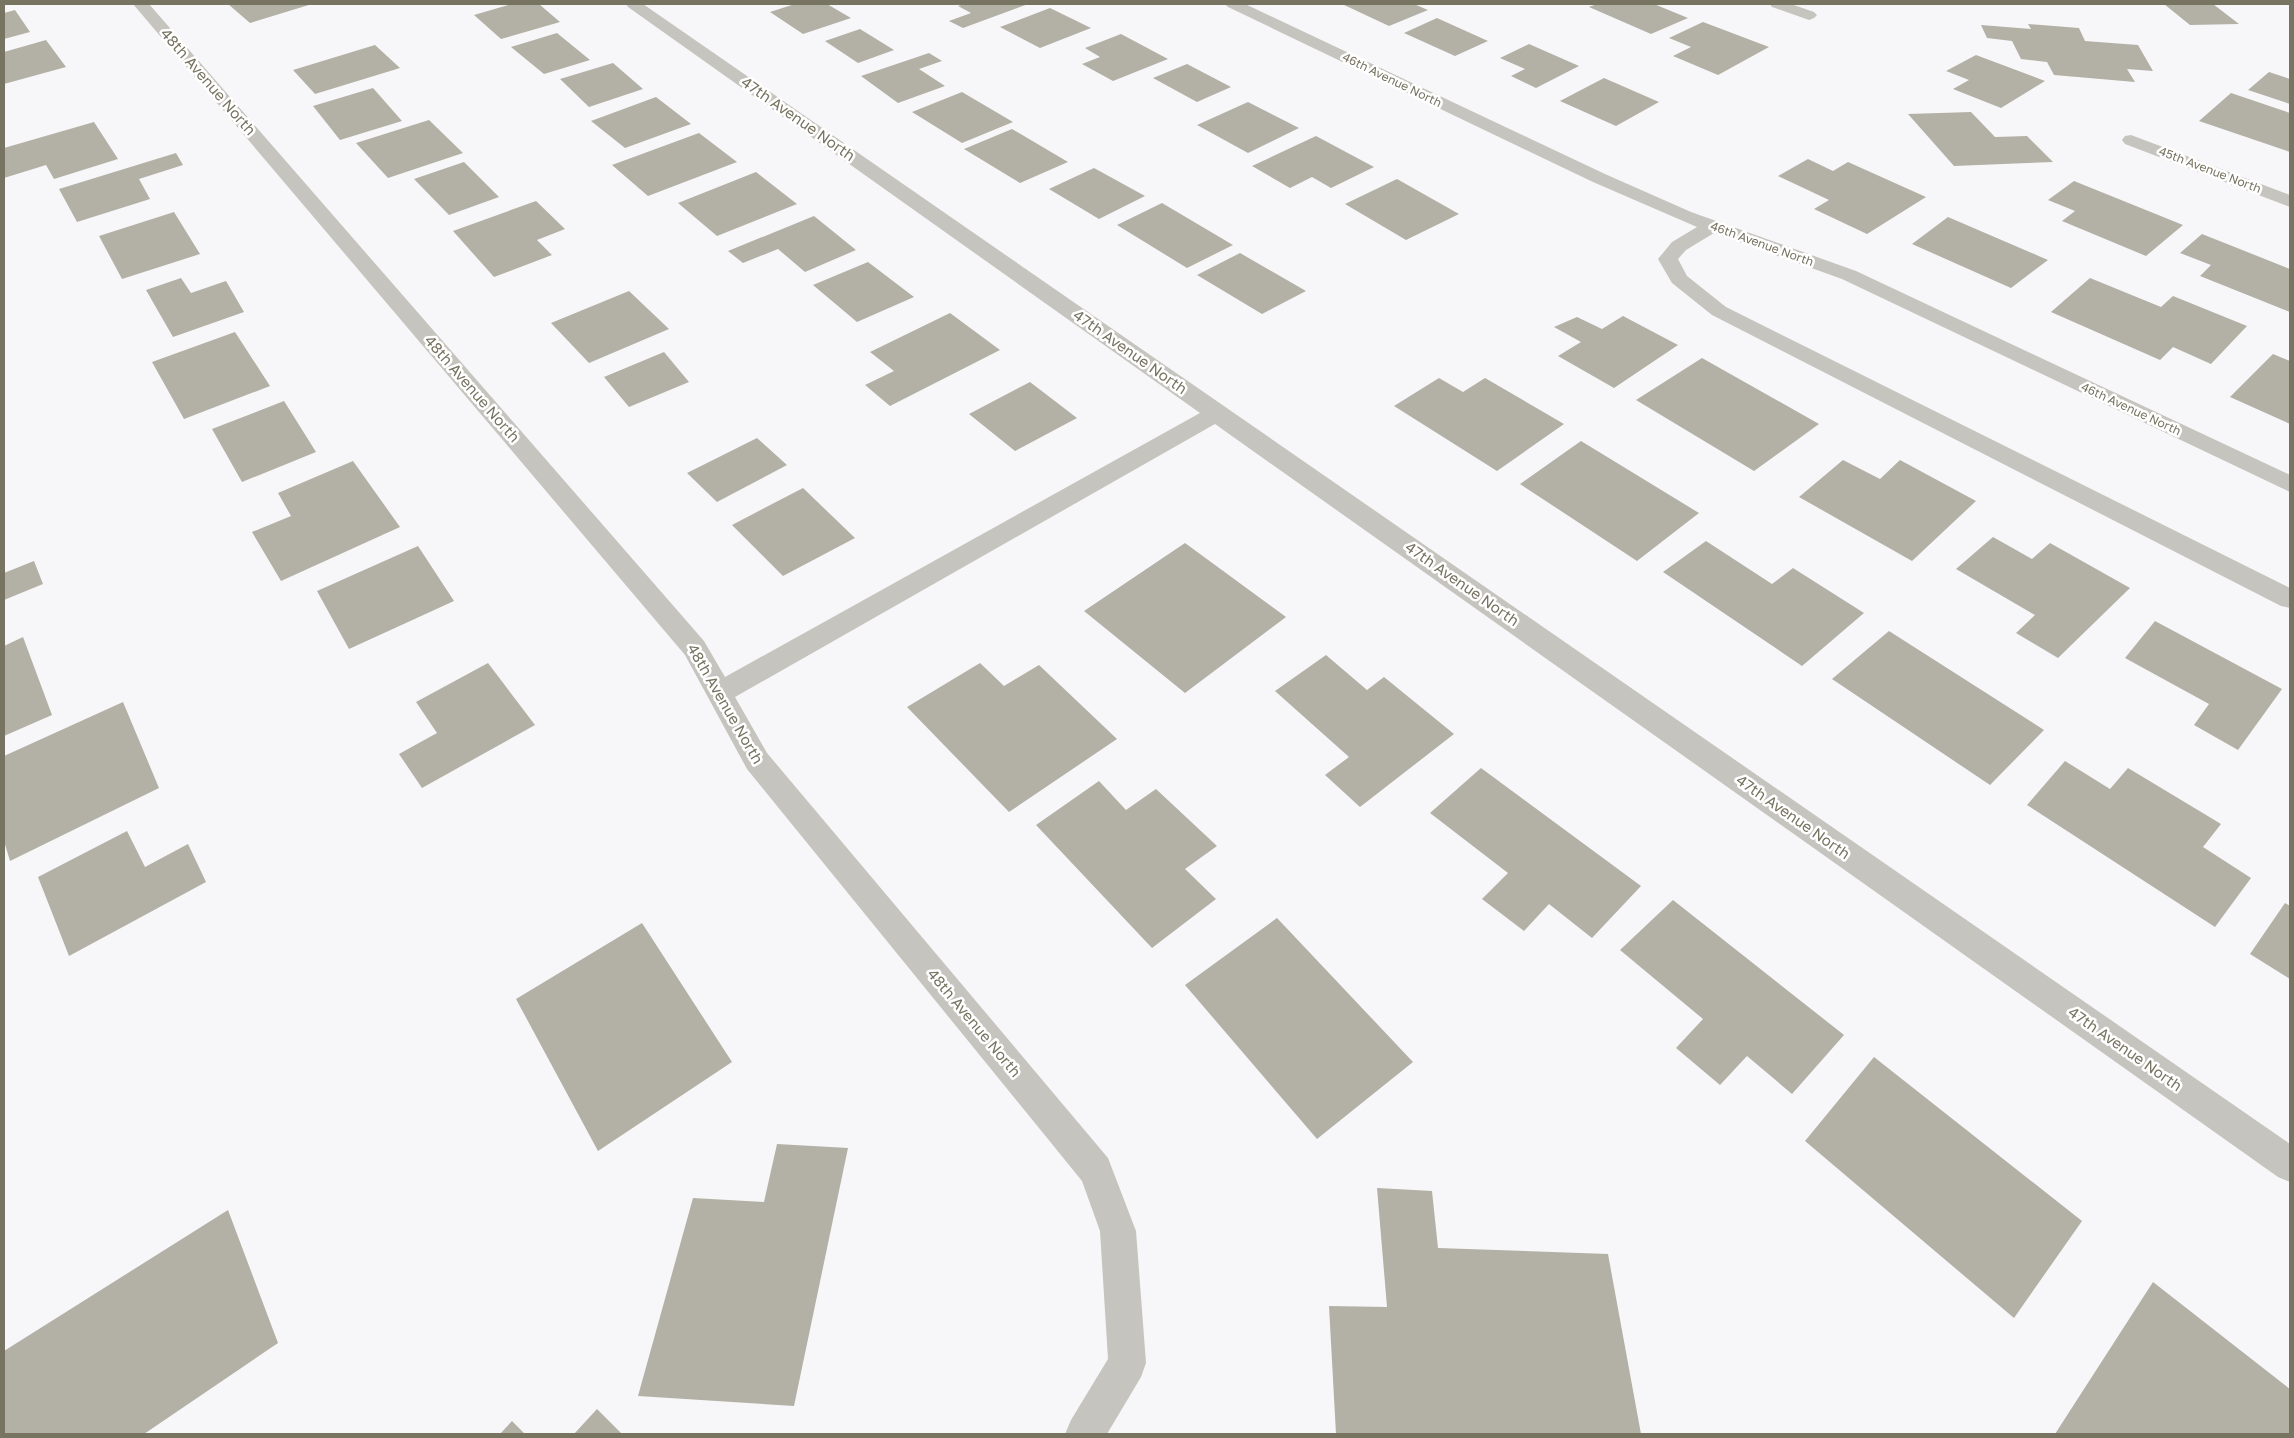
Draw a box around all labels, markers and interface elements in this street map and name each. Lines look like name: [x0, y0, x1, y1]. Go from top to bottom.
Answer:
street label: 48th Avenue North: [157, 24, 260, 138]
street label: 46th Avenue North: [1340, 49, 1444, 110]
street label: 47th Avenue North: [738, 72, 859, 164]
street label: 45th Avenue North: [2157, 143, 2263, 196]
street label: 46th Avenue North: [1709, 218, 1816, 269]
street label: 47th Avenue North: [1070, 305, 1191, 397]
street label: 48th Avenue North: [421, 331, 524, 445]
street label: 46th Avenue North: [2079, 379, 2184, 438]
street label: 47th Avenue North: [1402, 537, 1523, 629]
street label: 48th Avenue North: [684, 640, 768, 767]
street label: 47th Avenue North: [1733, 770, 1854, 862]
street label: 48th Avenue North: [924, 965, 1025, 1080]
street label: 47th Avenue North: [2065, 1002, 2186, 1094]

